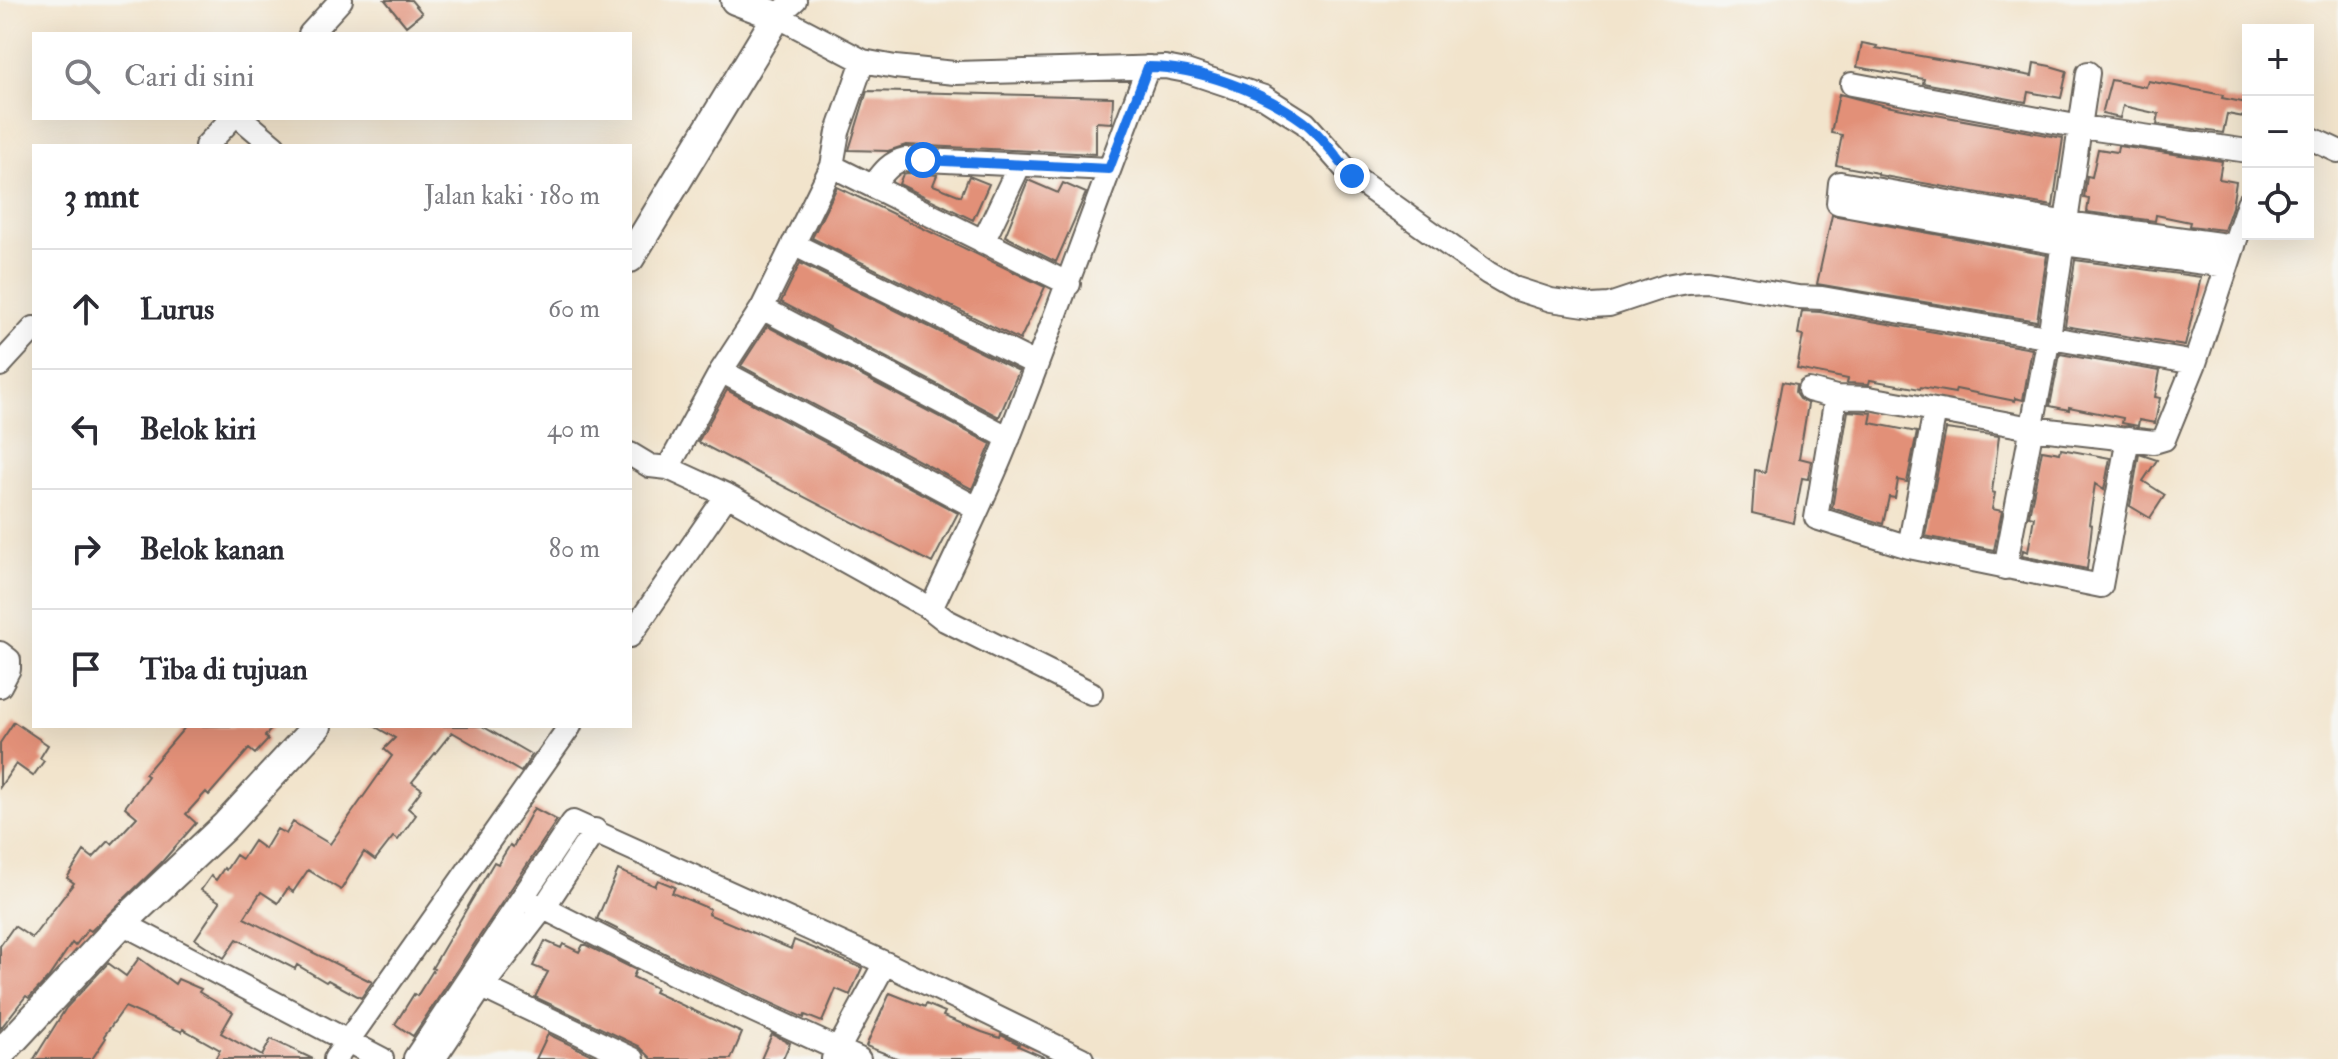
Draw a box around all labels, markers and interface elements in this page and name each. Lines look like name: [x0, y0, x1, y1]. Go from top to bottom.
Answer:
map controls: [2242, 24, 2314, 240]
button: +: [2242, 24, 2314, 96]
search box: [32, 32, 632, 120]
icon: search: [60, 54, 104, 98]
text: Cari di sini: [124, 58, 254, 95]
button: −: [2242, 96, 2314, 168]
route start: [905, 142, 941, 178]
route end: [1334, 158, 1370, 194]
button: locate: [2242, 168, 2314, 240]
text: 3 mnt: [64, 175, 139, 218]
text: Jalan kaki · 180 m: [424, 180, 600, 212]
icon: ahead: [64, 287, 108, 331]
text: Lurus: [140, 291, 214, 328]
text: 60 m: [548, 293, 600, 325]
icon: left: [64, 407, 108, 451]
text: Belok kiri: [140, 411, 256, 448]
text: 40 m: [547, 413, 600, 445]
icon: right: [64, 527, 108, 571]
text: Belok kanan: [140, 531, 284, 568]
text: 80 m: [549, 533, 600, 565]
icon: arrive: [64, 647, 108, 691]
text: Tiba di tujuan: [140, 651, 308, 688]

